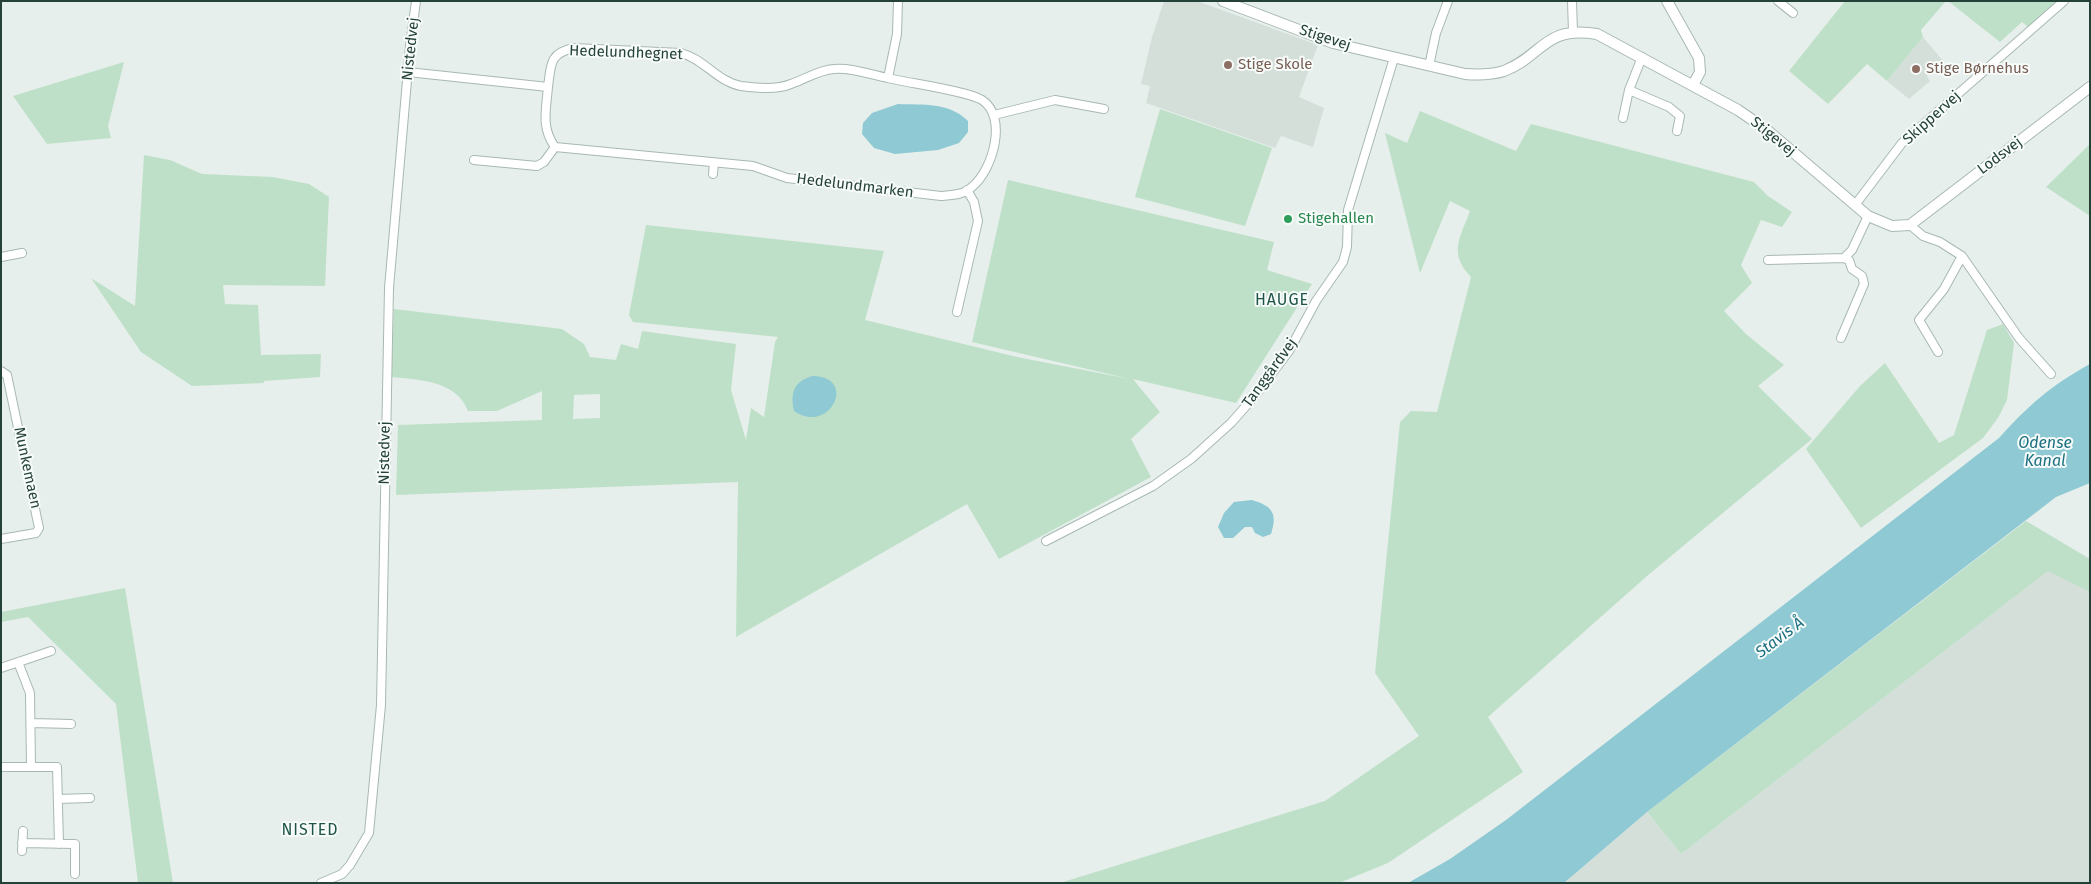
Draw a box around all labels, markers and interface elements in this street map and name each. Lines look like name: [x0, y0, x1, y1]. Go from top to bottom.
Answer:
street label: Nistedvej: [399, 16, 423, 82]
street label: Stigevej: [1297, 21, 1353, 55]
street label: Hedelundhegnet: [569, 42, 683, 64]
place label: Stige Skole: [1238, 56, 1313, 74]
marker: Stige Skole: [1222, 59, 1234, 71]
place label: Stige Børnehus: [1926, 60, 2029, 78]
marker: Stige Børnehus: [1910, 63, 1922, 75]
street label: Skippervej: [1899, 87, 1965, 149]
street label: Stigevej: [1747, 113, 1799, 161]
street label: Lodsvej: [1974, 133, 2026, 179]
street label: Hedelundmarken: [795, 170, 915, 202]
place label: Stigehallen: [1298, 210, 1374, 228]
marker: Stigehallen: [1282, 213, 1294, 225]
district label: HAUGE: [1254, 291, 1310, 311]
street label: Tanggårdvej: [1239, 335, 1301, 411]
street label: Nistedvej: [375, 421, 395, 485]
street label: Munkemaen: [10, 426, 44, 510]
water label: Odense Kanal: [2018, 434, 2072, 472]
water label: Stavis Å: [1752, 614, 1808, 662]
district label: NISTED: [281, 821, 339, 841]

